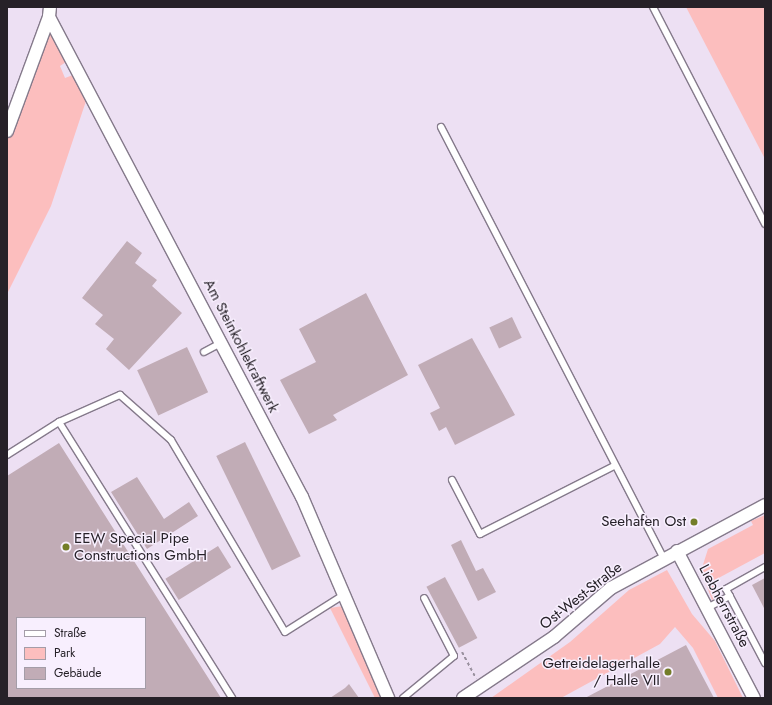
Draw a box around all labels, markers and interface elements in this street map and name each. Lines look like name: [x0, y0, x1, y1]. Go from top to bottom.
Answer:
street label: Am Steinkohlekraftwerk: [200, 276, 282, 416]
place label: Seehafen Ost: [601, 513, 686, 531]
marker: Seehafen Ost: [689, 517, 699, 527]
place label: EEW Special Pipe Constructions GmbH: [74, 529, 207, 564]
marker: EEW Special Pipe Constructions GmbH: [61, 542, 71, 552]
street label: Ost-West-Straße: [536, 558, 626, 634]
street label: Liebherrstraße: [695, 562, 753, 650]
legend: [16, 617, 146, 689]
text: Straße: [54, 624, 86, 642]
text: Park: [54, 644, 75, 662]
place label: Getreidelagerhalle / Halle VII: [542, 654, 660, 689]
text: Gebäude: [54, 664, 101, 682]
marker: Getreidelagerhalle / Halle VII: [663, 667, 673, 677]

